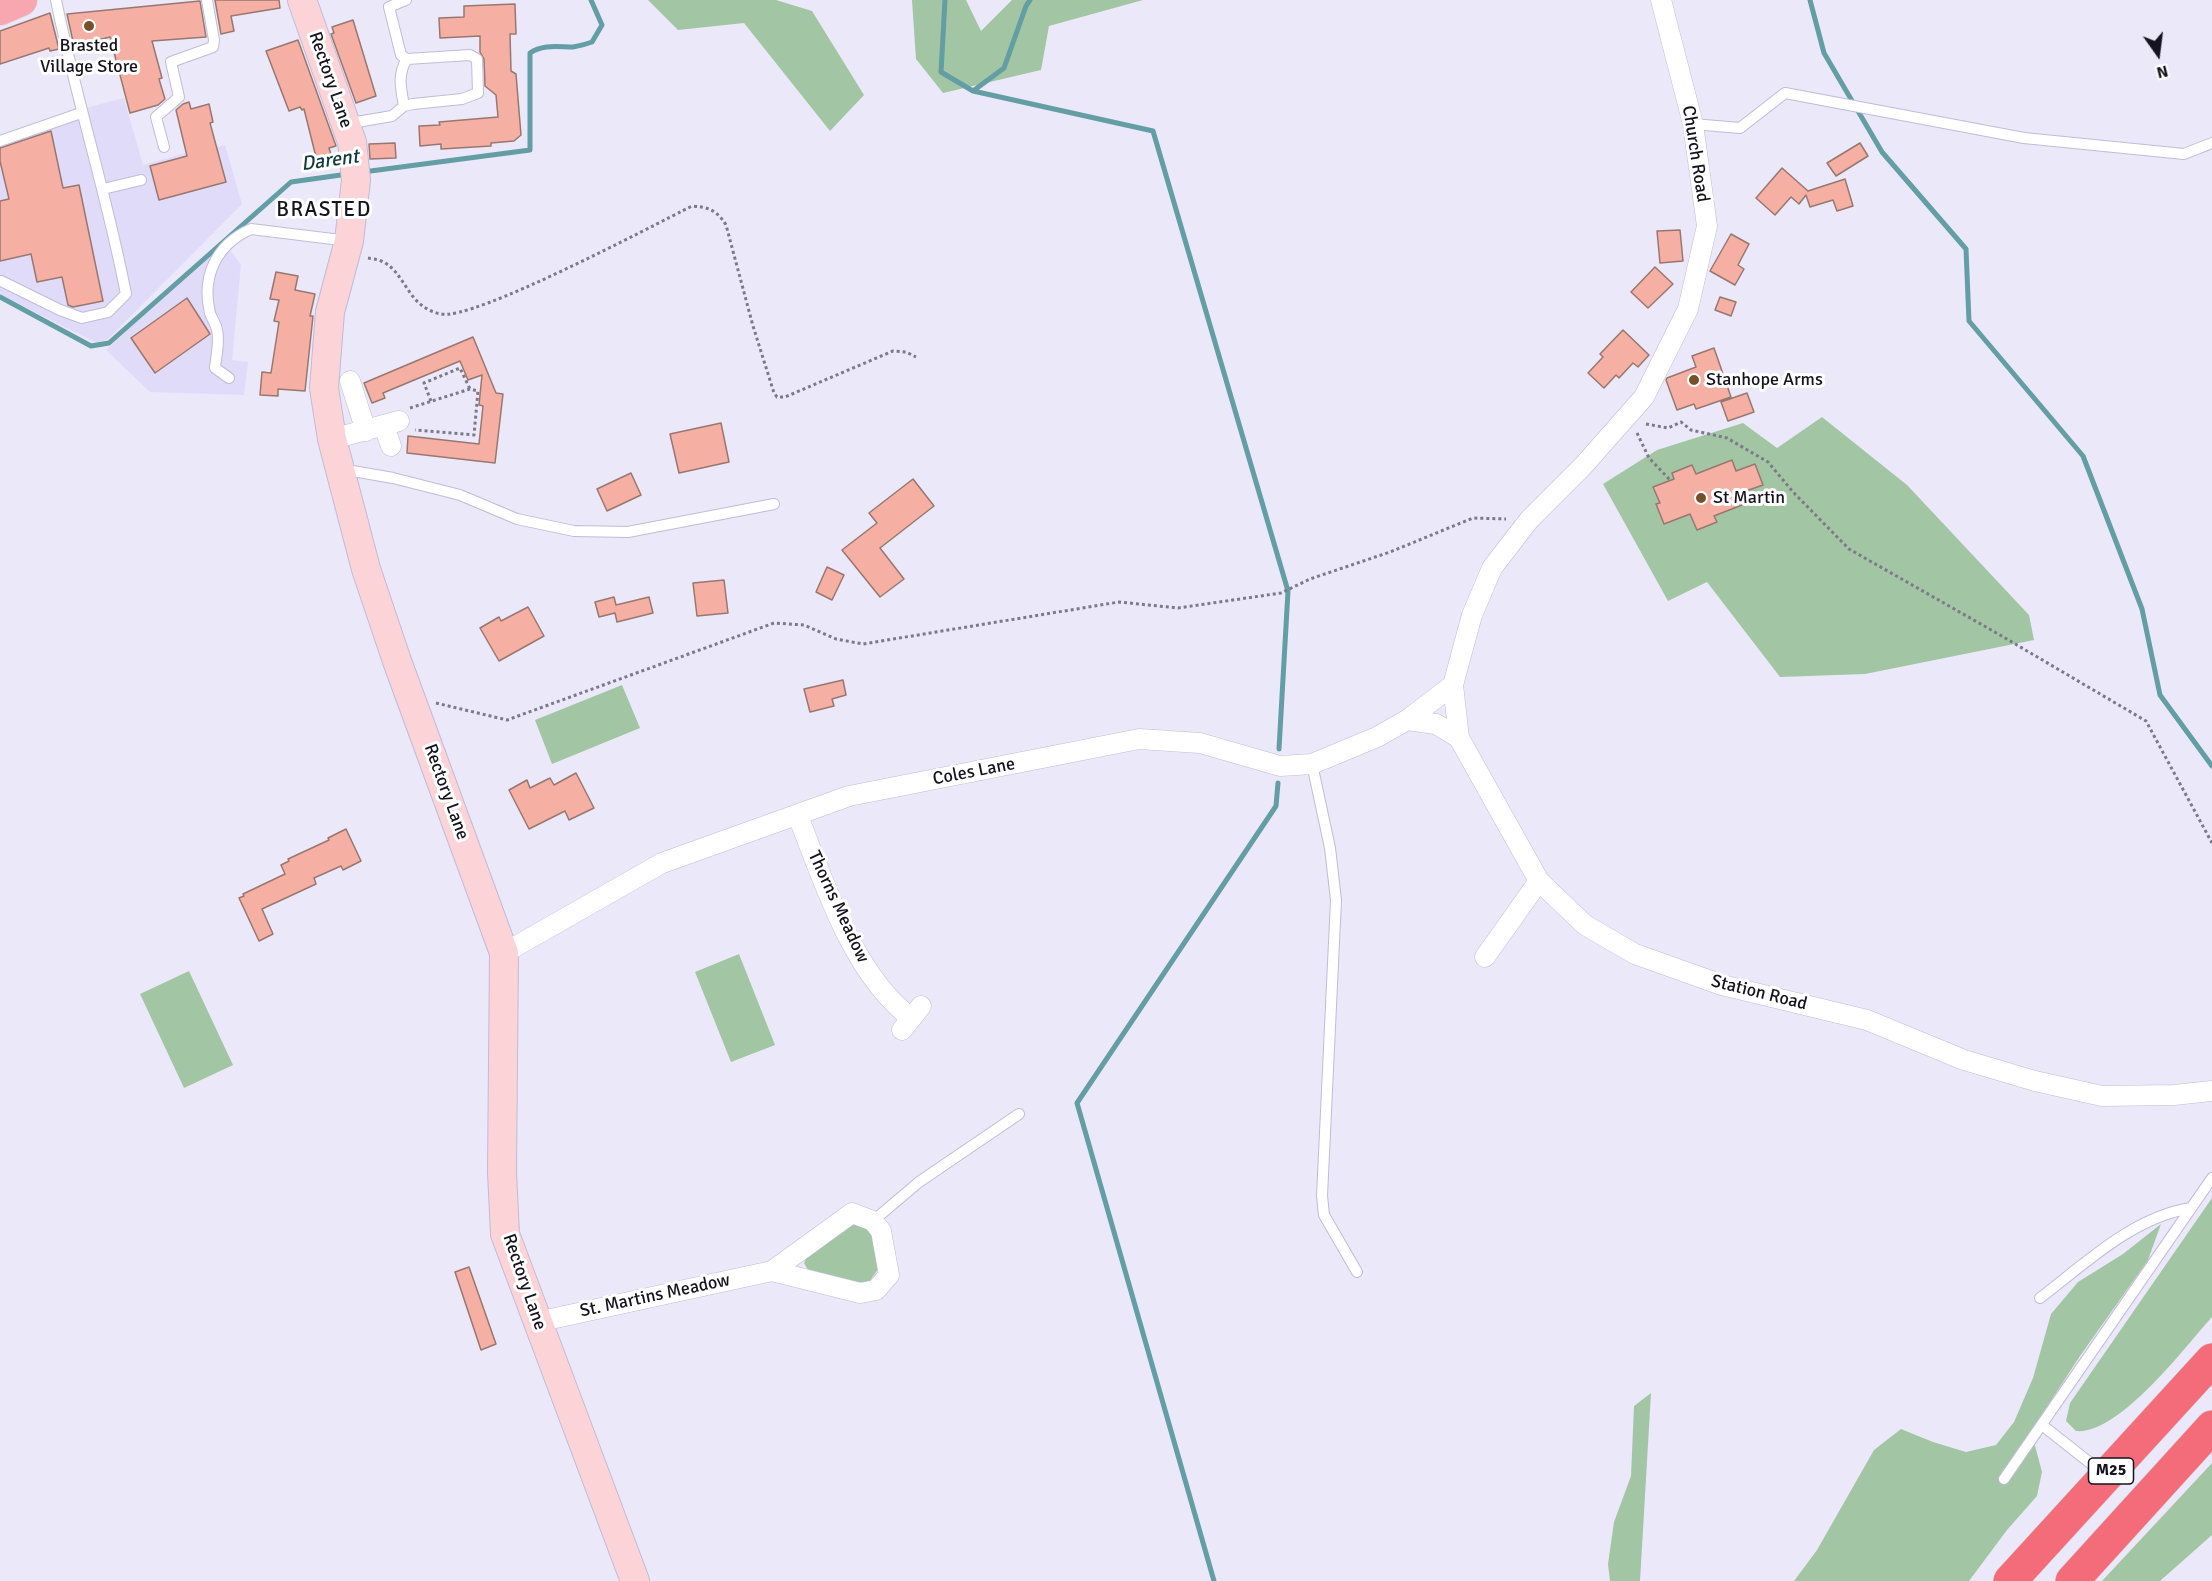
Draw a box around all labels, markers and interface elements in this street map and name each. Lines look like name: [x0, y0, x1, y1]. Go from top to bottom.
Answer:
marker: Brasted Village Store: [82, 19, 96, 33]
north arrow: [2128, 24, 2188, 84]
street label: Rectory Lane: [303, 29, 357, 131]
place label: Brasted Village Store: [40, 35, 138, 78]
text: N: [2155, 60, 2170, 83]
street label: Church Road: [1677, 104, 1713, 204]
water label: Darent: [300, 145, 360, 177]
district label: BRASTED: [276, 197, 372, 223]
place label: Stanhope Arms: [1706, 369, 1823, 391]
marker: Stanhope Arms: [1687, 373, 1701, 387]
place label: St Martin: [1713, 487, 1785, 509]
marker: St Martin: [1694, 491, 1708, 505]
street label: Rectory Lane: [419, 741, 473, 843]
street label: Coles Lane: [931, 753, 1017, 791]
street label: Thorns Meadow: [803, 848, 873, 966]
street label: Station Road: [1709, 971, 1809, 1015]
street label: Rectory Lane: [497, 1231, 551, 1333]
street label: St. Martins Meadow: [578, 1270, 732, 1322]
road number: M25: [2088, 1458, 2134, 1484]

